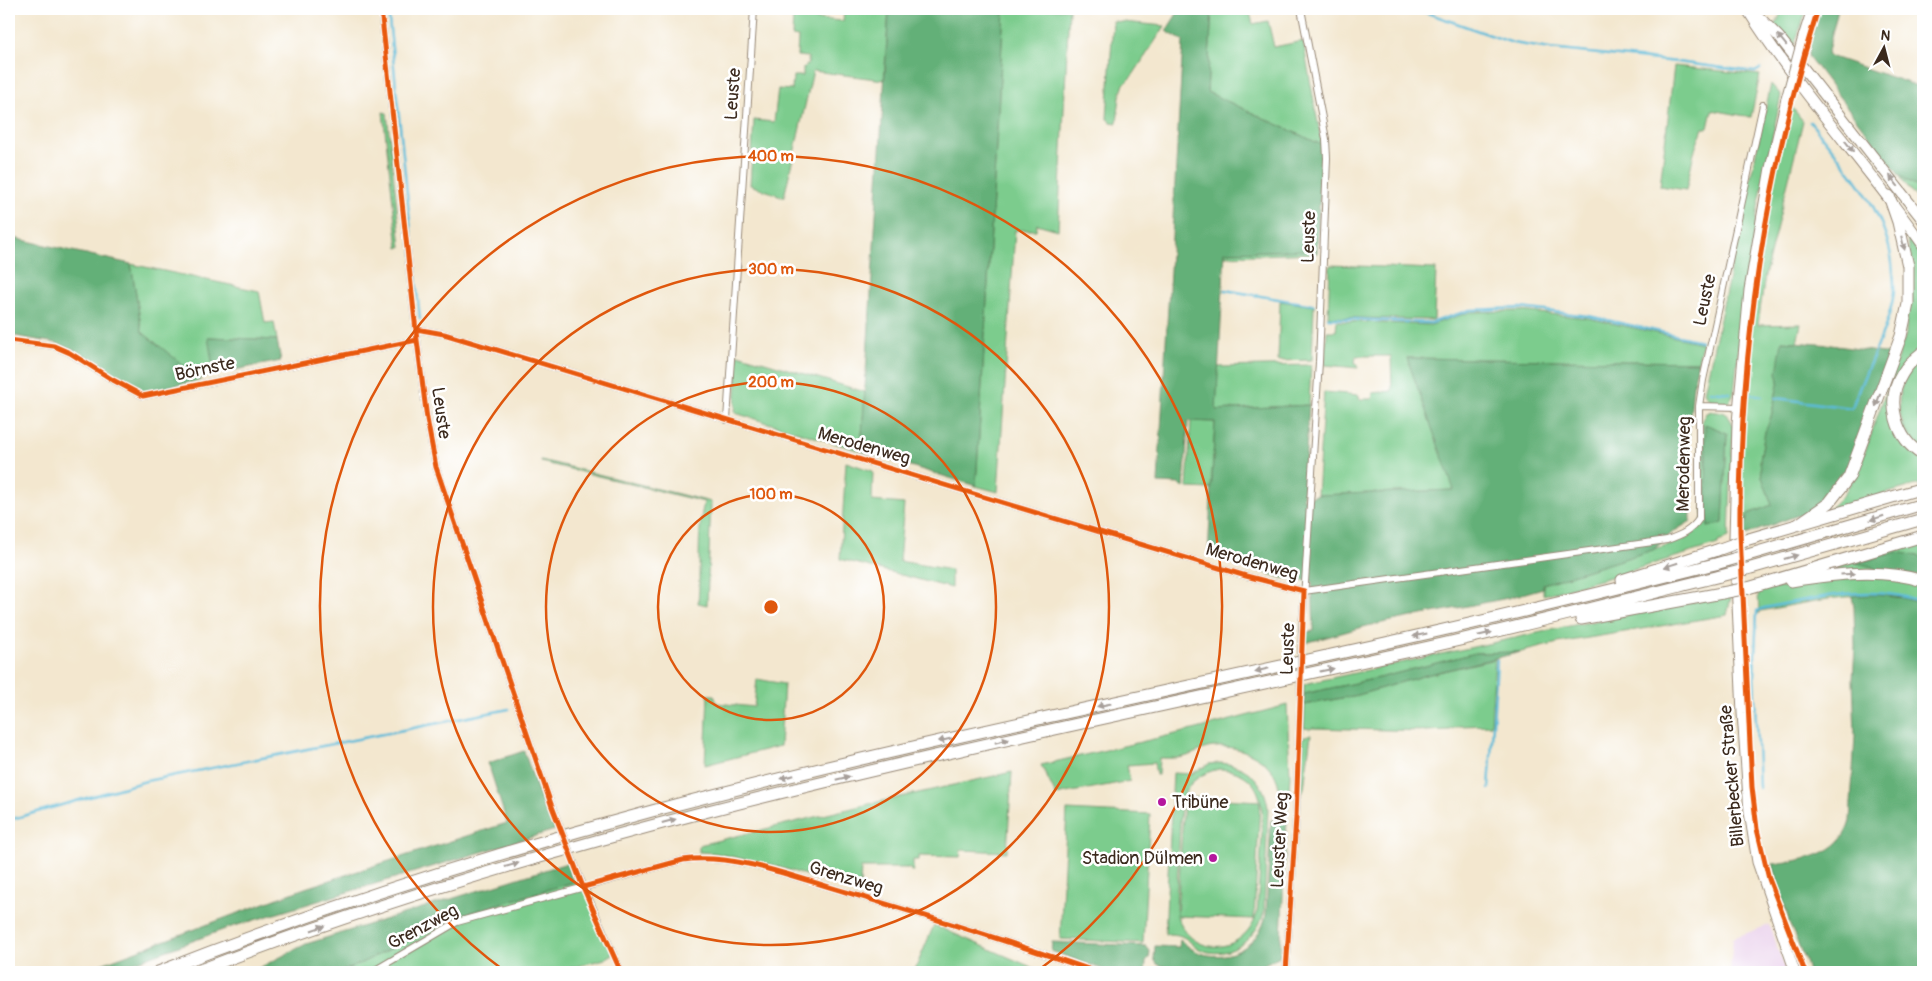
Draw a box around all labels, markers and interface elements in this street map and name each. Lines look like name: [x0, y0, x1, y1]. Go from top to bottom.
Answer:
north arrow: [1860, 22, 1910, 72]
text: N: [1880, 27, 1891, 45]
one-way arrow: [1776, 34, 1787, 47]
street label: Leuste: [720, 67, 746, 121]
one-way arrow: [1844, 139, 1855, 152]
text: 400 m: [748, 147, 794, 166]
one-way arrow: [1889, 174, 1899, 188]
street label: Leuste: [1297, 210, 1321, 264]
one-way arrow: [1899, 235, 1907, 250]
text: 300 m: [748, 260, 794, 279]
street label: Leuste: [1688, 272, 1722, 328]
street label: Börnste: [173, 351, 237, 387]
text: 200 m: [748, 373, 794, 392]
street label: Leuste: [426, 386, 456, 441]
one-way arrow: [1874, 393, 1882, 408]
street label: Merodenweg: [1672, 416, 1696, 512]
street label: Merodenweg: [815, 422, 913, 470]
text: 100 m: [750, 485, 792, 504]
one-way arrow: [1869, 515, 1884, 522]
street label: Merodenweg: [1203, 538, 1301, 586]
one-way arrow: [1784, 553, 1799, 561]
one-way arrow: [1663, 561, 1678, 569]
one-way arrow: [1840, 570, 1856, 578]
centre of rings: [762, 598, 780, 616]
street label: Leuste: [1276, 622, 1300, 676]
one-way arrow: [1478, 630, 1493, 638]
one-way arrow: [1413, 631, 1428, 639]
one-way arrow: [1255, 666, 1270, 674]
one-way arrow: [1319, 666, 1334, 674]
one-way arrow: [1096, 701, 1111, 709]
street label: Billerbecker Straße: [1714, 704, 1750, 848]
one-way arrow: [937, 736, 952, 744]
one-way arrow: [994, 737, 1009, 745]
one-way arrow: [779, 773, 794, 781]
one-way arrow: [836, 774, 851, 782]
place label: Tribüne: [1172, 791, 1228, 814]
street label: Leuster Weg: [1266, 792, 1294, 888]
marker: Tribüne: [1156, 796, 1168, 808]
one-way arrow: [661, 817, 676, 825]
place label: Stadion Dülmen: [1082, 847, 1203, 870]
marker: Stadion Dülmen: [1207, 852, 1219, 864]
street label: Grenzweg: [806, 856, 886, 900]
one-way arrow: [505, 860, 520, 868]
street label: Grenzweg: [384, 899, 462, 955]
one-way arrow: [310, 924, 325, 931]

